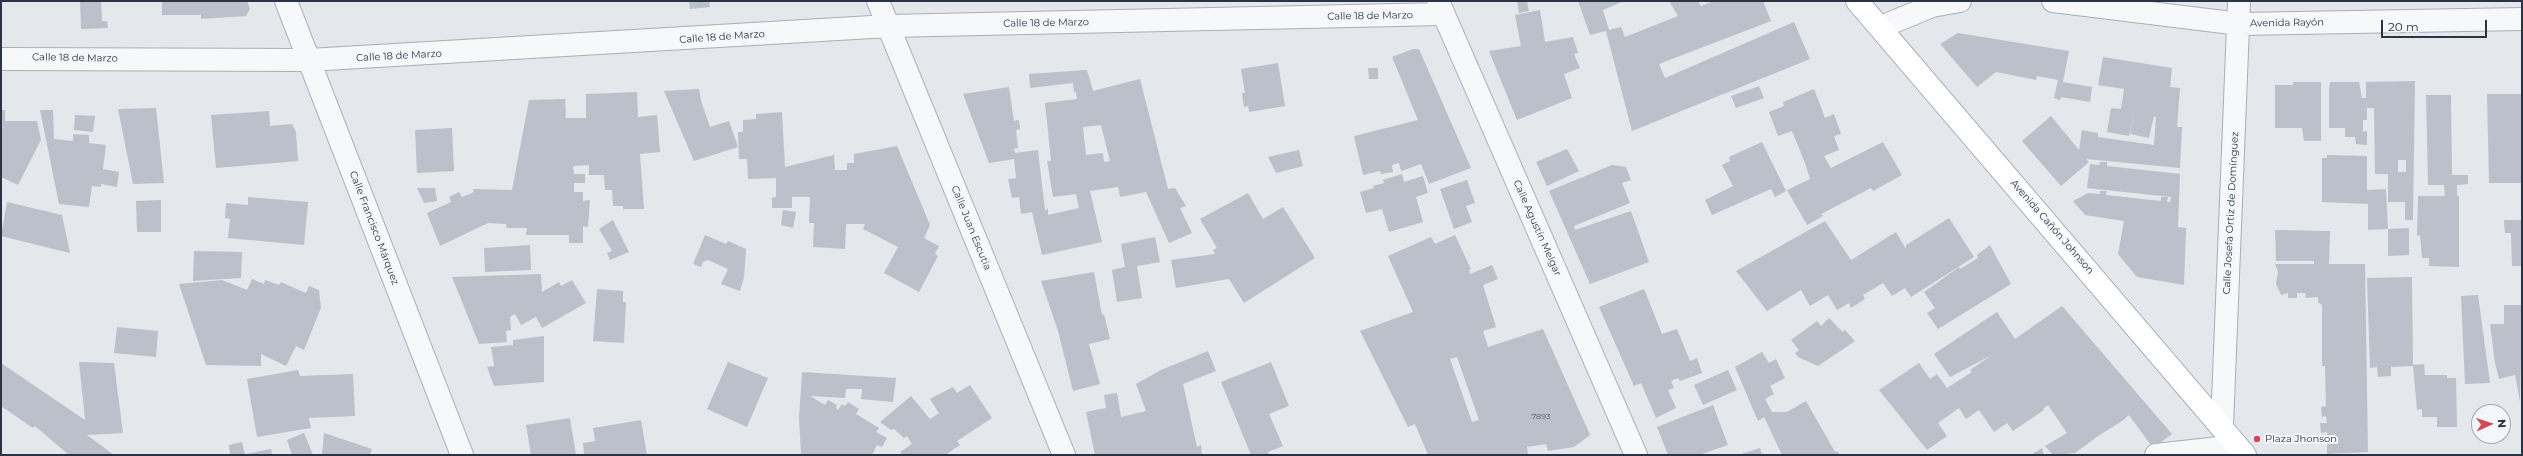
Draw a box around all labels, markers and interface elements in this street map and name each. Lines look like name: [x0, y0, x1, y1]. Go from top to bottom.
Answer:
street label: Calle 18 de Marzo: [1327, 9, 1413, 23]
scale bar: [2383, 12, 2489, 38]
street label: Calle 18 de Marzo: [1003, 16, 1089, 30]
street label: Avenida Rayón: [2250, 16, 2324, 30]
text: 20 m: [2388, 19, 2419, 34]
street label: Calle 18 de Marzo: [679, 28, 765, 46]
street label: Calle 18 de Marzo: [356, 48, 442, 64]
street label: Calle 18 de Marzo: [32, 51, 118, 65]
street label: Calle Josefa Ortiz de Domínguez: [2221, 131, 2241, 295]
street label: Calle Francisco Márquez: [347, 169, 401, 287]
street label: Avenida Cañón Johnson: [2008, 177, 2096, 277]
street label: Calle Agustín Melgar: [1510, 178, 1564, 278]
street label: Calle Juan Escutia: [948, 184, 994, 272]
north arrow: [2471, 404, 2511, 444]
house number: 7893: [1532, 412, 1550, 422]
text: N: [2495, 419, 2509, 428]
place label: Plaza Jhonson: [2265, 433, 2337, 445]
marker: Plaza Jhonson: [2252, 434, 2262, 444]

